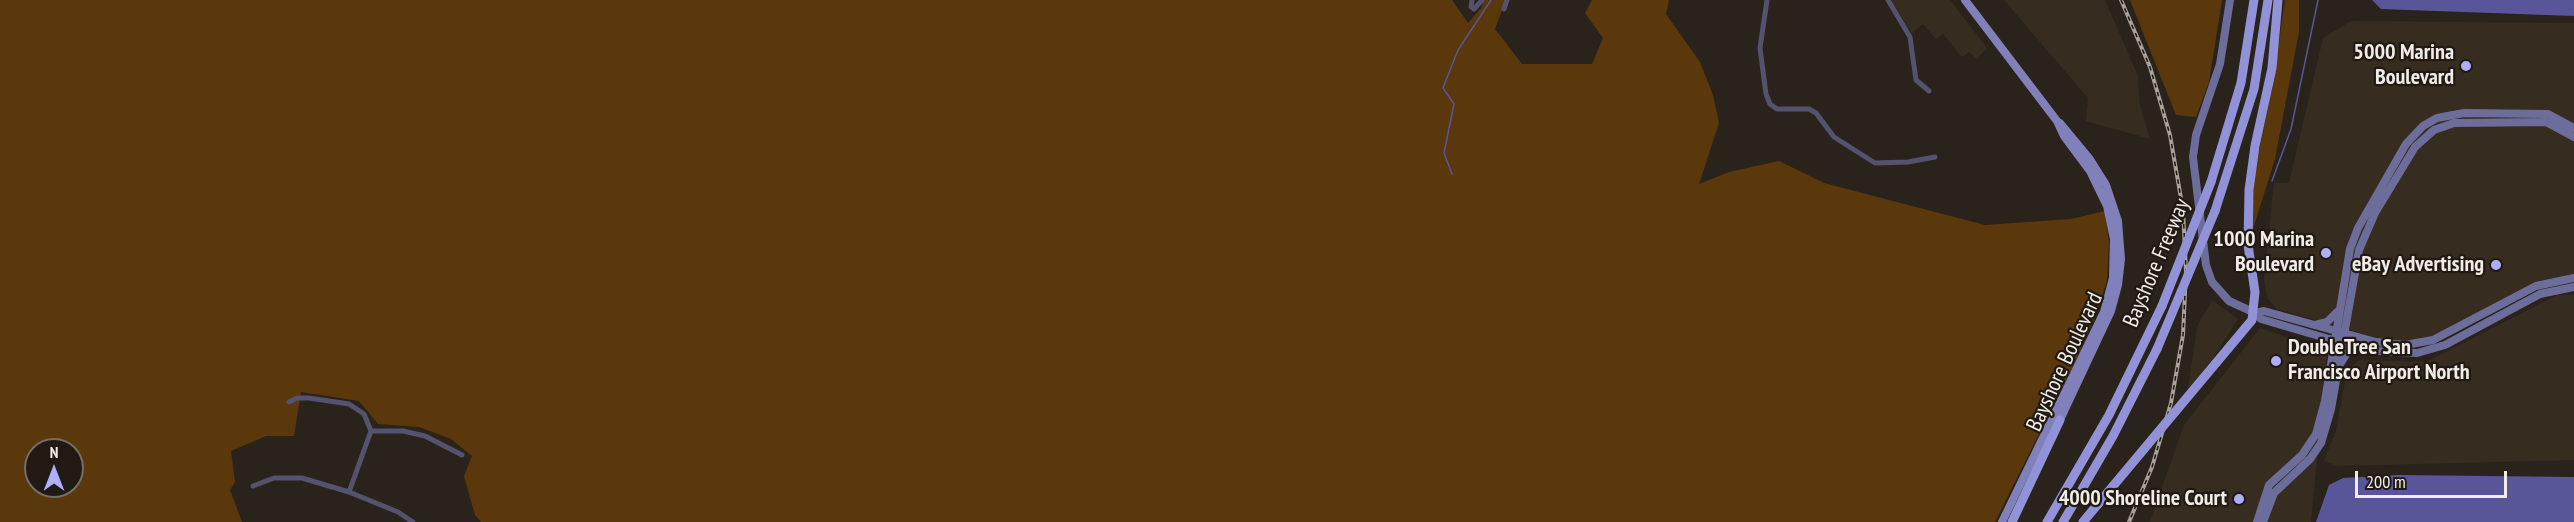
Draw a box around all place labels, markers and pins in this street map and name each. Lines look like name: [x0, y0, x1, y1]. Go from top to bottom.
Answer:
place label: 5000 Marina Boulevard: [2353, 40, 2454, 92]
marker: 5000 Marina Boulevard: [2459, 59, 2473, 73]
place label: 1000 Marina Boulevard: [2213, 227, 2314, 278]
marker: 1000 Marina Boulevard: [2319, 246, 2333, 260]
place label: eBay Advertising: [2352, 252, 2484, 278]
marker: eBay Advertising: [2489, 258, 2503, 272]
place label: DoubleTree San Francisco Airport North: [2288, 335, 2470, 386]
marker: DoubleTree San Francisco Airport North: [2269, 354, 2283, 368]
place label: 4000 Shoreline Court: [2059, 486, 2227, 512]
marker: 4000 Shoreline Court: [2232, 492, 2246, 506]

